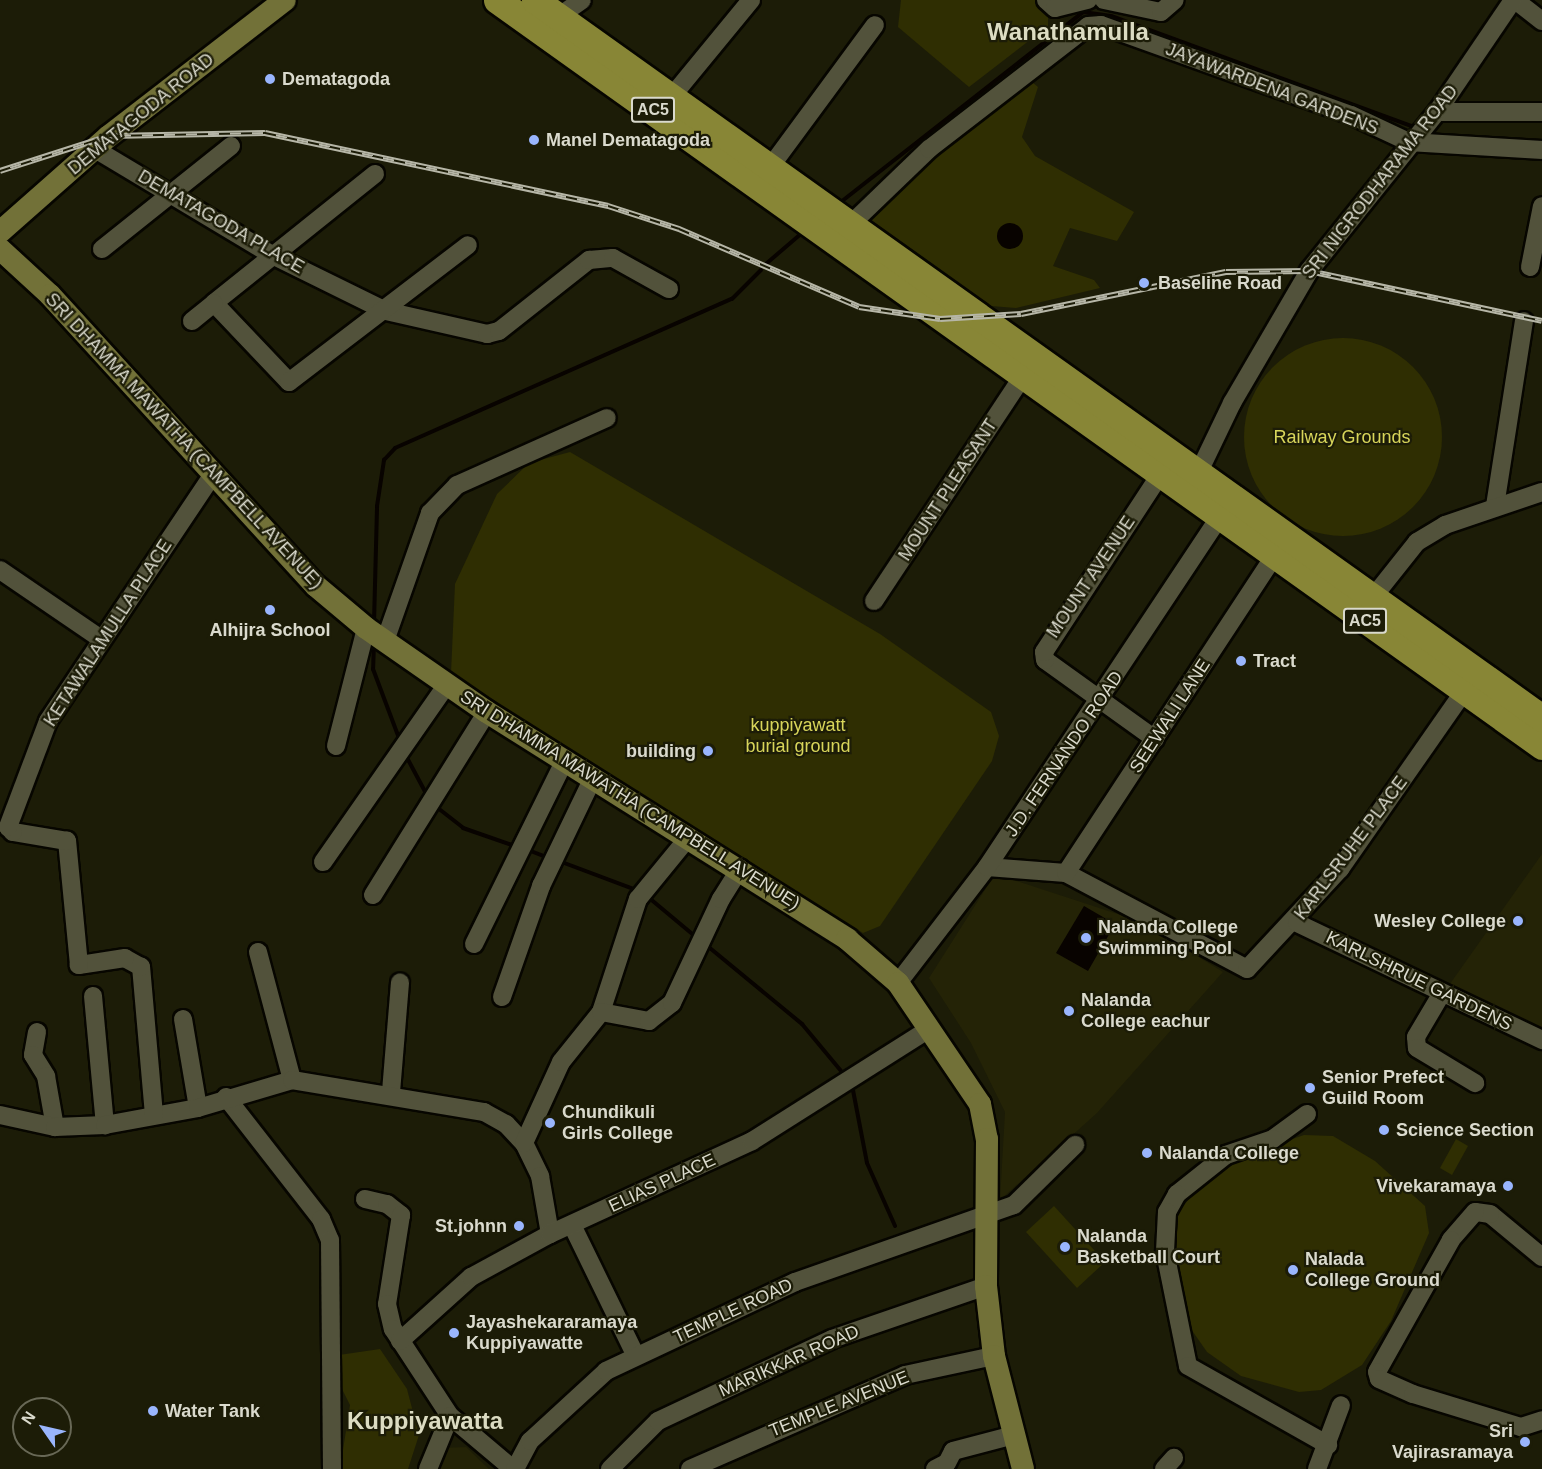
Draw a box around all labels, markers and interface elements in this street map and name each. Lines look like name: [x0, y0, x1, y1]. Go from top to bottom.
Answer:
district label: Wanathamulla: [987, 18, 1149, 46]
street label: JAYAWARDENA GARDENS: [1162, 38, 1382, 140]
street label: DEMATAGODA ROAD: [63, 48, 219, 180]
place label: Dematagoda: [282, 68, 390, 90]
marker: Dematagoda: [263, 72, 277, 86]
street label: SRI NIGRODHARAMA ROAD: [1297, 80, 1463, 284]
road number: AC5: [630, 97, 676, 123]
place label: Manel Dematagoda: [546, 129, 710, 151]
marker: Manel Dematagoda: [527, 133, 541, 147]
street label: DEMATAGODA PLACE: [134, 165, 308, 279]
place label: Baseline Road: [1158, 272, 1282, 294]
marker: Baseline Road: [1135, 274, 1153, 292]
street label: SRI DHAMMA MAWATHA (CAMPBELL AVENUE): [40, 287, 328, 595]
street label: MOUNT PLEASANT: [894, 415, 1002, 565]
park label: Railway Grounds: [1273, 426, 1411, 448]
street label: MOUNT AVENUE: [1042, 511, 1140, 643]
street label: KETAWALAMULLA PLACE: [39, 535, 177, 731]
marker: Alhijra School: [263, 603, 277, 617]
road number: AC5: [1342, 608, 1388, 634]
place label: Alhijra School: [209, 619, 331, 641]
place label: Tract: [1253, 650, 1296, 672]
marker: Tract: [1234, 654, 1248, 668]
street label: SEEWALI LANE: [1125, 655, 1215, 777]
street label: J.D. FERNANDO ROAD: [1001, 667, 1127, 841]
street label: SRI DHAMMA MAWATHA (CAMPBELL AVENUE): [455, 685, 805, 915]
park label: kuppiyawatt burial ground: [745, 715, 851, 758]
place label: building: [626, 740, 696, 762]
marker: building: [701, 744, 715, 758]
street label: KARLSRUHE PLACE: [1290, 772, 1412, 924]
place label: Wesley College: [1374, 910, 1506, 932]
marker: Wesley College: [1511, 914, 1525, 928]
place label: Nalanda College Swimming Pool: [1098, 917, 1238, 960]
street label: KARLSHRUE GARDENS: [1323, 927, 1515, 1035]
marker: Nalanda College Swimming Pool: [1079, 931, 1093, 945]
place label: Nalanda College eachur: [1081, 990, 1210, 1032]
marker: Nalanda College eachur: [1062, 1004, 1076, 1018]
place label: Senior Prefect Guild Room: [1322, 1067, 1444, 1110]
marker: Senior Prefect Guild Room: [1303, 1081, 1317, 1095]
place label: Chundikuli Girls College: [562, 1102, 673, 1144]
marker: Chundikuli Girls College: [543, 1116, 557, 1130]
place label: Science Section: [1396, 1119, 1534, 1141]
marker: Science Section: [1377, 1123, 1391, 1137]
place label: Nalanda College: [1159, 1142, 1299, 1164]
marker: Nalanda College: [1140, 1146, 1154, 1160]
street label: ELIAS PLACE: [605, 1149, 719, 1217]
place label: Vivekaramaya: [1376, 1175, 1496, 1197]
marker: Vivekaramaya: [1501, 1179, 1515, 1193]
place label: St.johnn: [435, 1215, 507, 1237]
marker: St.johnn: [512, 1219, 526, 1233]
place label: Nalanda Basketball Court: [1077, 1226, 1220, 1268]
marker: Nalanda Basketball Court: [1058, 1240, 1072, 1254]
place label: Nalada College Ground: [1305, 1249, 1440, 1292]
marker: Nalada College Ground: [1286, 1263, 1300, 1277]
street label: TEMPLE ROAD: [670, 1274, 796, 1348]
place label: Jayashekararamaya Kuppiyawatte: [466, 1312, 637, 1354]
street label: MARIKKAR ROAD: [716, 1320, 862, 1402]
marker: Jayashekararamaya Kuppiyawatte: [447, 1326, 461, 1340]
street label: TEMPLE AVENUE: [766, 1366, 912, 1442]
north arrow: [12, 1397, 72, 1457]
place label: Water Tank: [165, 1400, 260, 1422]
marker: Water Tank: [146, 1404, 160, 1418]
district label: Kuppiyawatta: [347, 1407, 503, 1435]
text: N: [18, 1408, 39, 1427]
place label: Sri Vajirasramaya: [1392, 1421, 1513, 1464]
marker: Sri Vajirasramaya: [1518, 1435, 1532, 1449]

